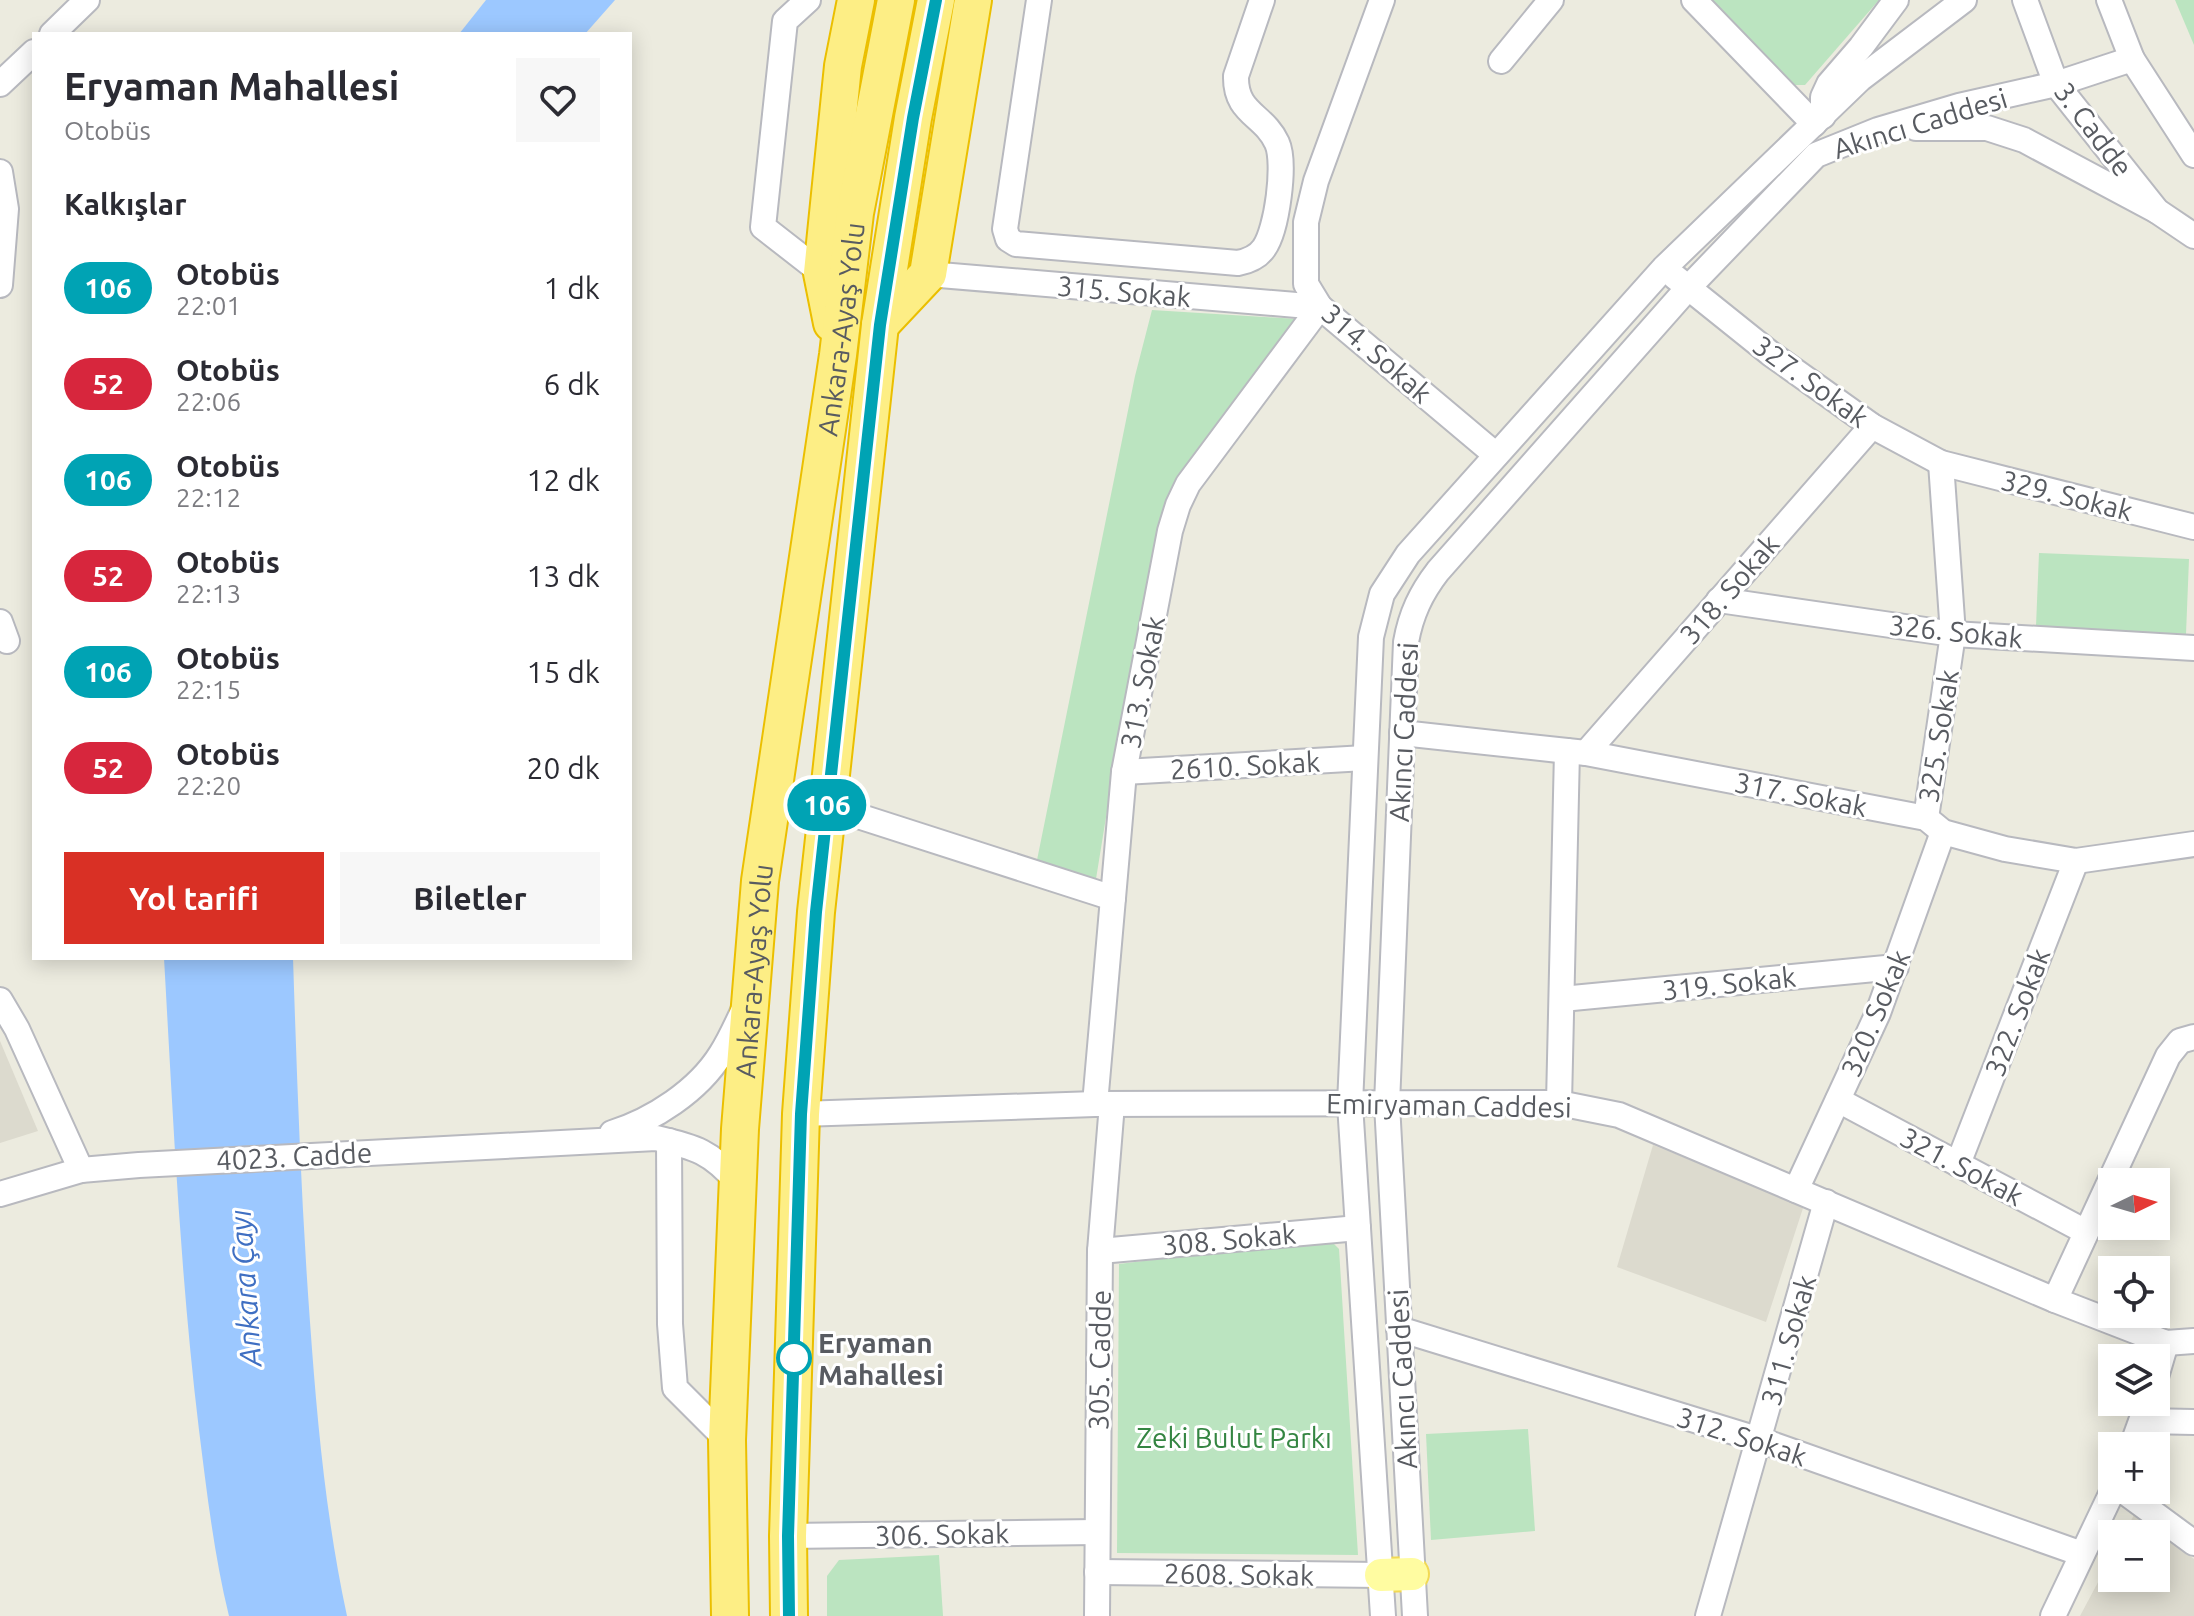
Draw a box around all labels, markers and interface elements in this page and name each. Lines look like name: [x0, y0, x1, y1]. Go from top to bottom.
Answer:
button: heart: [516, 58, 600, 142]
text: Eryaman Mahallesi: [64, 65, 399, 107]
street label: 3. Cadde: [2049, 76, 2139, 182]
street label: Akıncı Caddesi: [1829, 82, 2011, 164]
text: Otobüs: [64, 116, 151, 145]
text: Kalkışlar: [64, 187, 187, 221]
street label: Ankara-Ayaş Yolu: [811, 220, 869, 438]
text: Otobüs: [176, 257, 280, 291]
street label: 315. Sokak: [1056, 270, 1192, 312]
text: 1 dk: [544, 271, 600, 305]
text: 106: [84, 272, 132, 303]
text: 22:01: [176, 291, 241, 320]
street label: 314. Sokak: [1316, 297, 1438, 409]
street label: 327. Sokak: [1748, 329, 1874, 433]
text: Otobüs: [176, 353, 280, 387]
text: 6 dk: [544, 367, 600, 401]
text: 52: [92, 368, 124, 399]
text: 22:06: [176, 387, 241, 416]
text: Otobüs: [176, 449, 280, 483]
text: 12 dk: [527, 463, 600, 497]
text: 106: [84, 464, 132, 495]
street label: 329. Sokak: [1998, 464, 2136, 526]
text: 22:12: [176, 483, 241, 512]
street label: 318. Sokak: [1673, 528, 1785, 650]
text: Otobüs: [176, 545, 280, 579]
text: 13 dk: [527, 559, 600, 593]
text: 52: [92, 560, 124, 591]
text: 22:13: [176, 579, 241, 608]
street label: 326. Sokak: [1888, 609, 2024, 653]
street label: 313. Sokak: [1114, 613, 1170, 751]
text: Otobüs: [176, 641, 280, 675]
street label: Akıncı Caddesi: [1383, 641, 1423, 823]
text: 15 dk: [527, 655, 600, 689]
text: 106: [84, 656, 132, 687]
street label: 325. Sokak: [1912, 667, 1964, 805]
text: 22:15: [176, 675, 241, 704]
text: Otobüs: [176, 737, 280, 771]
street label: 2610. Sokak: [1169, 746, 1321, 784]
text: 20 dk: [527, 751, 600, 785]
text: 52: [92, 752, 124, 783]
street label: 317. Sokak: [1732, 766, 1870, 822]
text: 22:20: [176, 771, 241, 800]
line badge: 106: [781, 779, 873, 831]
text: 106: [803, 789, 851, 820]
button: Yol tarifi: [64, 852, 324, 944]
button: Biletler: [340, 852, 600, 944]
street label: Ankara-Ayaş Yolu: [729, 861, 778, 1079]
street label: 322. Sokak: [1978, 944, 2056, 1080]
street label: 320. Sokak: [1834, 945, 1916, 1081]
street label: 319. Sokak: [1661, 961, 1797, 1005]
street label: Emiryaman Caddesi: [1326, 1087, 1572, 1123]
street label: 321. Sokak: [1895, 1121, 2029, 1211]
street label: 4023. Cadde: [215, 1136, 373, 1176]
north arrow: [2098, 1168, 2170, 1240]
map controls: [2098, 1168, 2170, 1592]
water label: Ankara Çayı: [223, 1208, 268, 1370]
street label: 308. Sokak: [1161, 1218, 1297, 1260]
button: locate: [2098, 1256, 2170, 1328]
street label: 311. Sokak: [1755, 1271, 1821, 1409]
street label: Akıncı Caddesi: [1382, 1288, 1422, 1470]
street label: 305. Cadde: [1082, 1289, 1116, 1431]
place label: Eryaman Mahallesi: [818, 1327, 944, 1390]
marker: Eryaman Mahallesi: [777, 1341, 811, 1375]
button: layers: [2098, 1344, 2170, 1416]
street label: 312. Sokak: [1673, 1400, 1811, 1472]
park label: Zeki Bulut Parkı: [1136, 1422, 1332, 1453]
button: +: [2098, 1432, 2170, 1504]
street label: 306. Sokak: [875, 1517, 1009, 1551]
button: −: [2098, 1520, 2170, 1592]
street label: 2608. Sokak: [1164, 1557, 1314, 1591]

